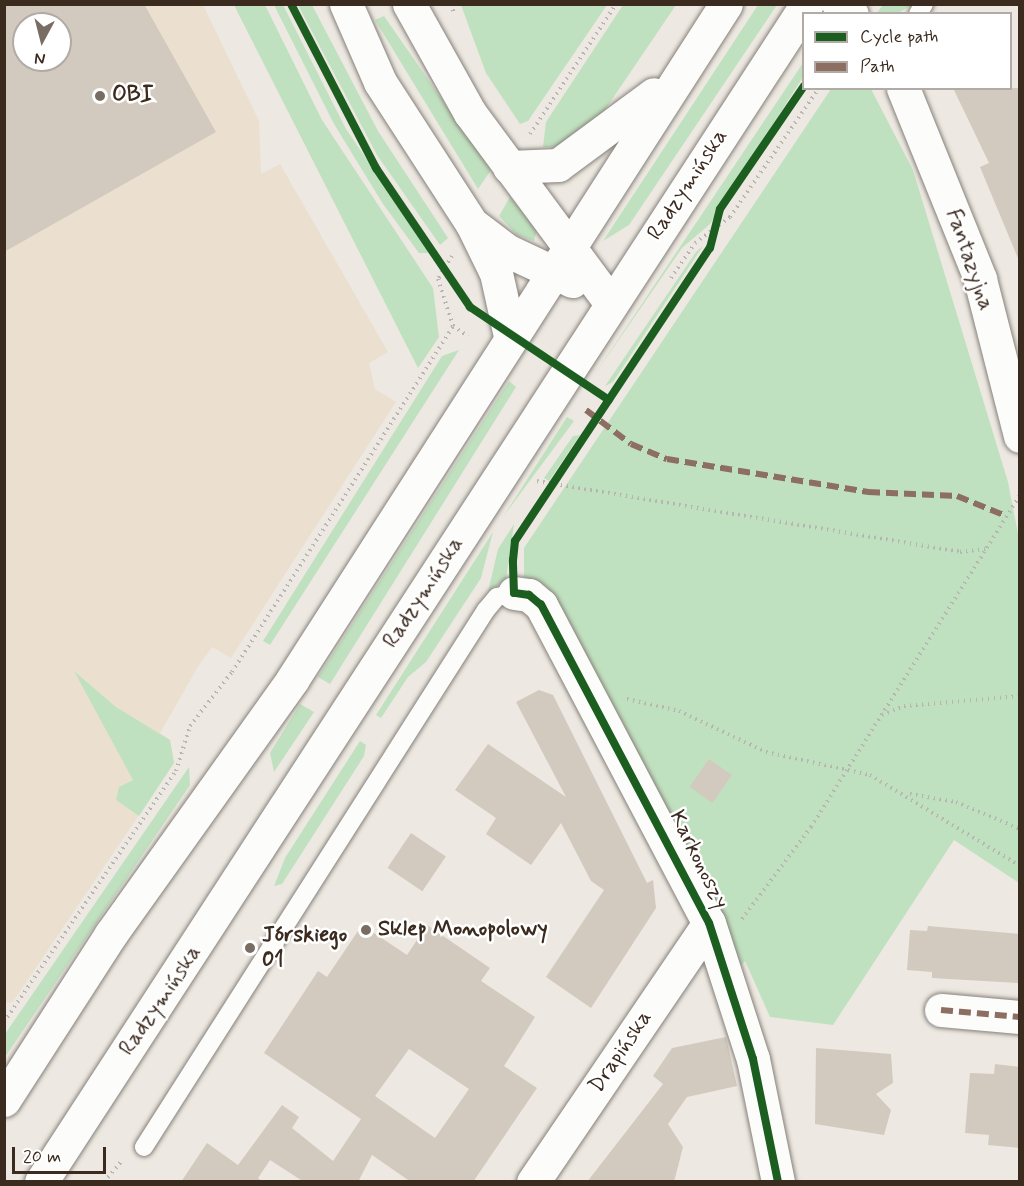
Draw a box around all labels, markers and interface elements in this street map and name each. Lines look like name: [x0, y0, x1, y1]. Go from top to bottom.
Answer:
north arrow: [12, 12, 72, 72]
legend: [802, 12, 1012, 90]
text: Cycle path: [860, 25, 938, 49]
text: N: [33, 47, 47, 69]
text: Path: [860, 55, 895, 79]
place label: OBI: [112, 83, 153, 109]
marker: OBI: [93, 89, 107, 103]
street label: Radzymińska: [642, 124, 734, 246]
street label: Fantazyjna: [939, 206, 999, 314]
street label: Radzymińska: [378, 532, 470, 654]
street label: Karkonoszy: [663, 806, 733, 914]
place label: Sklep Monopolowy: [378, 917, 539, 943]
place label: Jórskiego 01: [262, 922, 347, 974]
marker: Sklep Monopolowy: [359, 923, 373, 937]
street label: Radzymińska: [114, 941, 208, 1061]
marker: Jórskiego 01: [243, 941, 257, 955]
street label: Drapińska: [584, 1006, 658, 1098]
scale bar: [15, 1135, 110, 1173]
text: 20 m: [23, 1145, 61, 1169]

